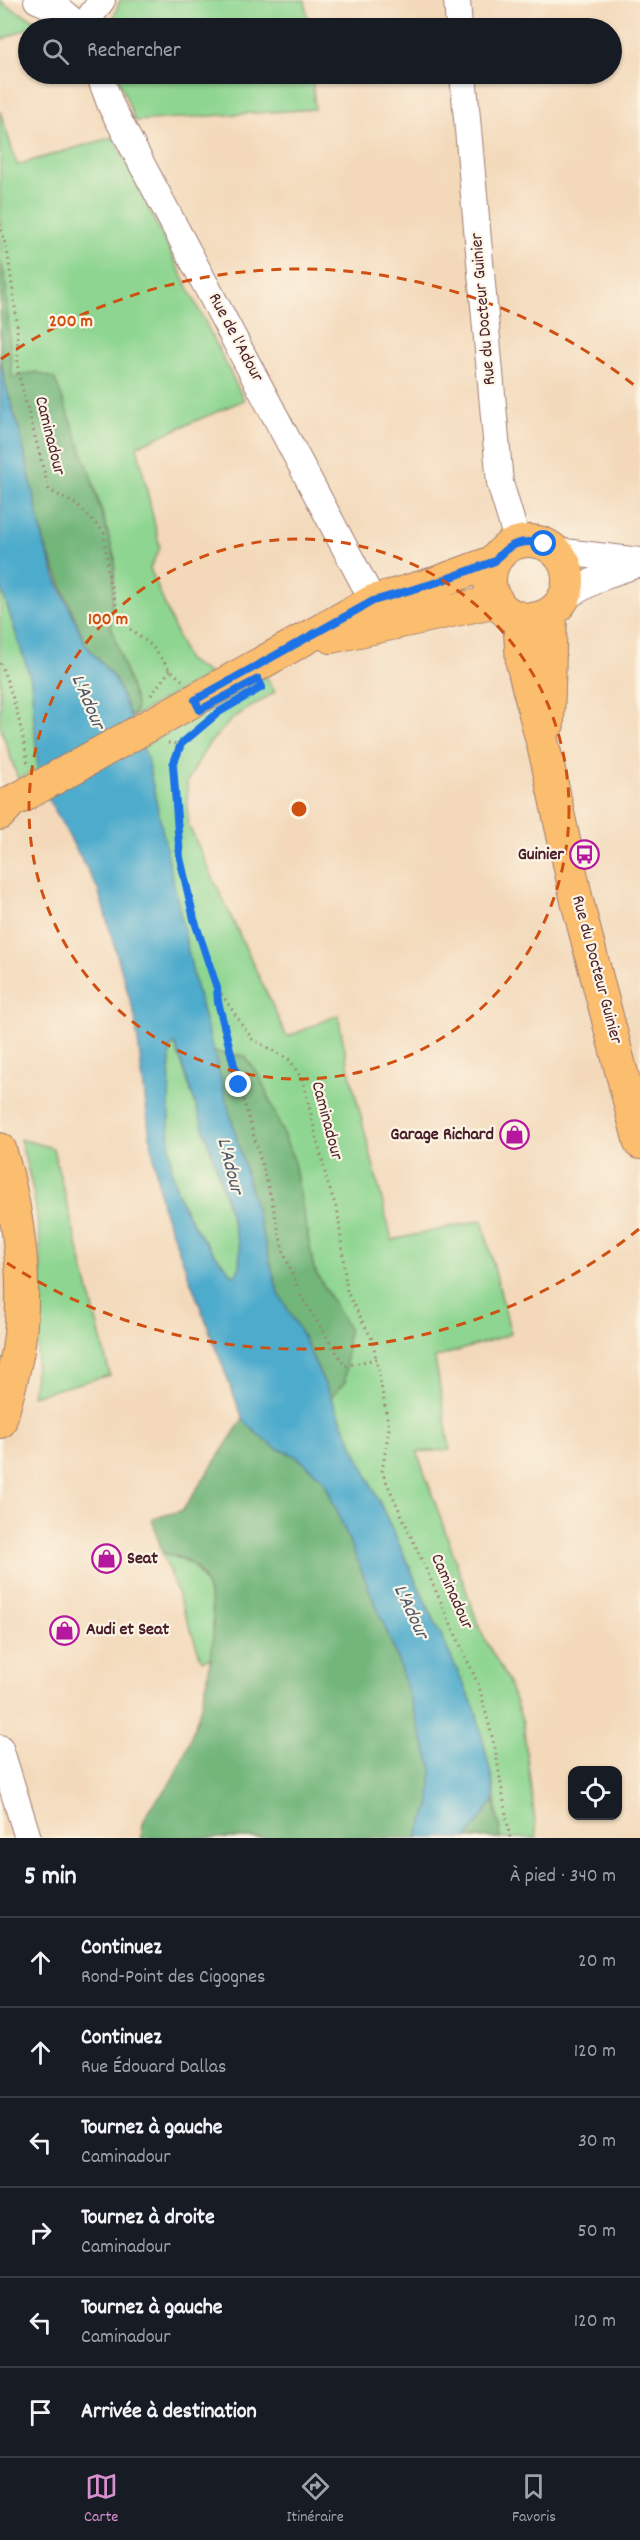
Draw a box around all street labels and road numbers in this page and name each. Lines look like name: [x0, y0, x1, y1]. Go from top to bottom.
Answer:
street label: Rue du Docteur Guinier: [465, 231, 503, 386]
street label: Rue de l'Adour: [201, 289, 269, 387]
street label: Caminadour: [27, 394, 71, 478]
street label: Rue du Docteur Guinier: [564, 893, 628, 1047]
street label: Caminadour: [303, 1079, 349, 1163]
street label: Caminadour: [423, 1550, 479, 1634]

